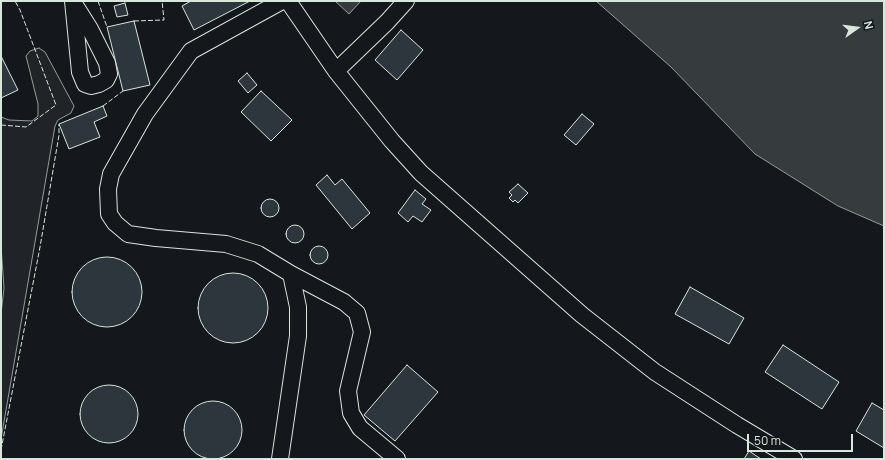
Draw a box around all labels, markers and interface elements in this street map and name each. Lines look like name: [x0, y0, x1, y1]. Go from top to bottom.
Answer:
north arrow: [837, 8, 877, 48]
text: N: [861, 19, 877, 31]
scale bar: [749, 426, 855, 452]
text: 50 m: [754, 432, 781, 449]

